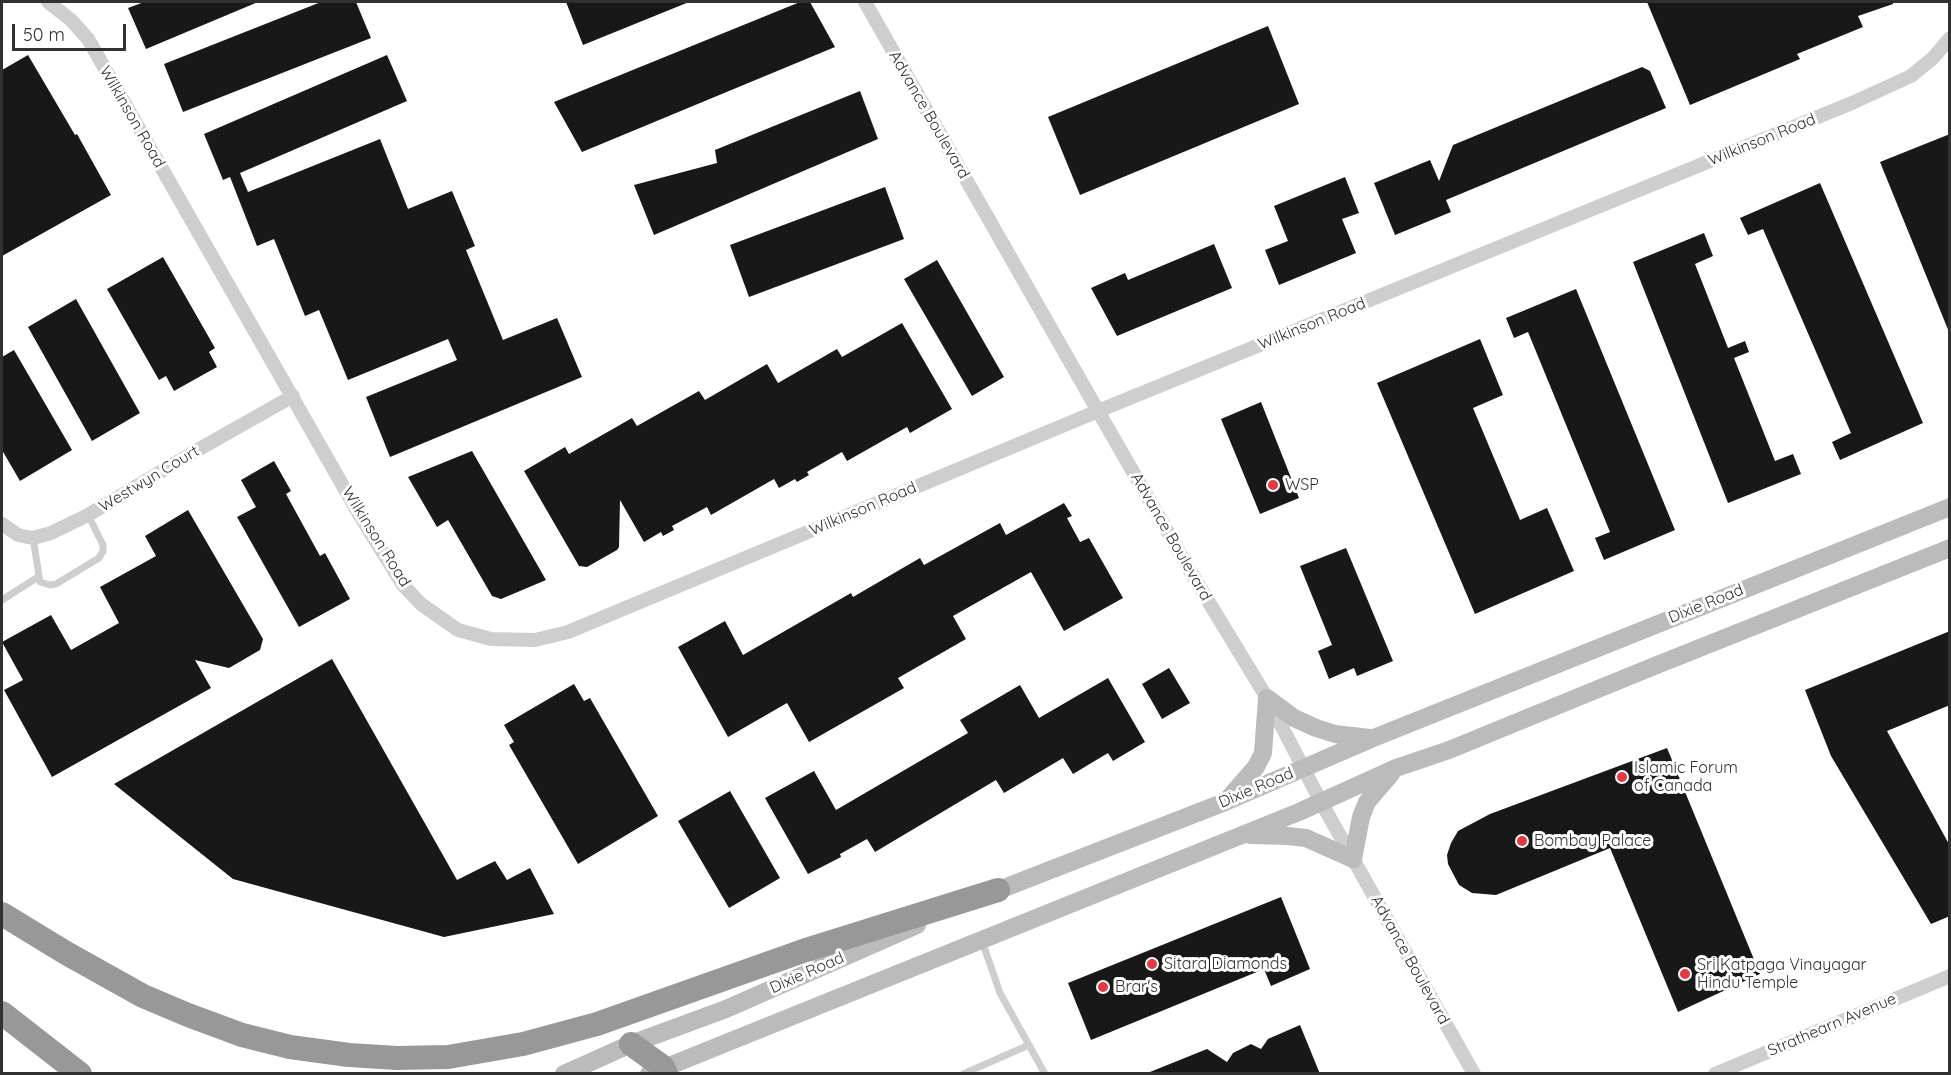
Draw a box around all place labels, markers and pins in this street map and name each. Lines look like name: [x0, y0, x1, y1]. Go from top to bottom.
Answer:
place label: WSP: [1285, 475, 1319, 495]
marker: WSP: [1266, 478, 1280, 492]
place label: Islamic Forum of Canada: [1634, 758, 1738, 796]
marker: Islamic Forum of Canada: [1615, 770, 1629, 784]
place label: Bombay Palace: [1534, 831, 1651, 851]
marker: Bombay Palace: [1515, 834, 1529, 848]
place label: Sitara Diamonds: [1164, 954, 1287, 974]
place label: Sri Katpaga Vinayagar Hindu Temple: [1697, 955, 1867, 993]
marker: Sitara Diamonds: [1145, 957, 1159, 971]
marker: Sri Katpaga Vinayagar Hindu Temple: [1678, 967, 1692, 981]
place label: Brar's: [1115, 977, 1158, 997]
marker: Brar's: [1096, 980, 1110, 994]

